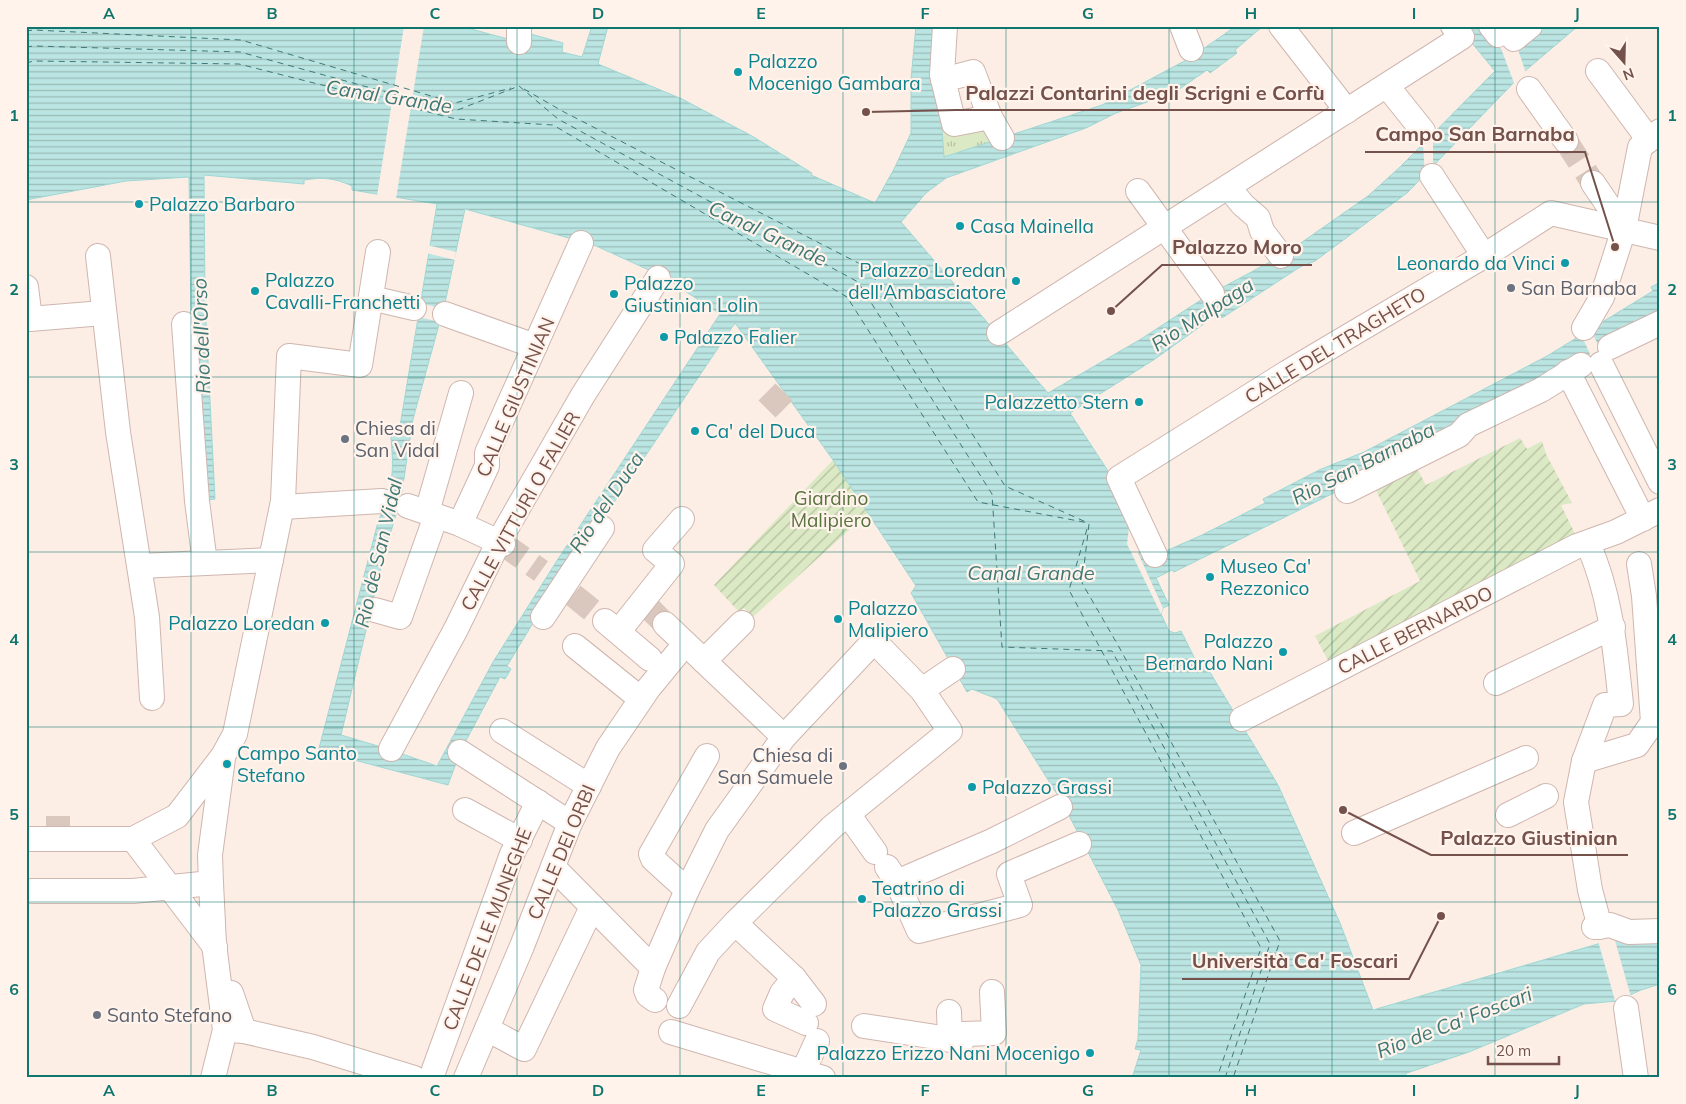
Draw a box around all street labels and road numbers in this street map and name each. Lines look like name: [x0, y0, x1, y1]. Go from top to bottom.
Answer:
street label: CALLE DEL TRAGHETO: [1240, 281, 1430, 409]
street label: CALLE GIUSTINIAN: [470, 313, 560, 481]
street label: CALLE VITTURI O FALIER: [455, 407, 585, 615]
street label: CALLE BERNARDO: [1333, 581, 1497, 679]
street label: CALLE DEI ORBI: [522, 781, 600, 923]
street label: CALLE DE LE MUNEGHE: [437, 824, 537, 1034]

